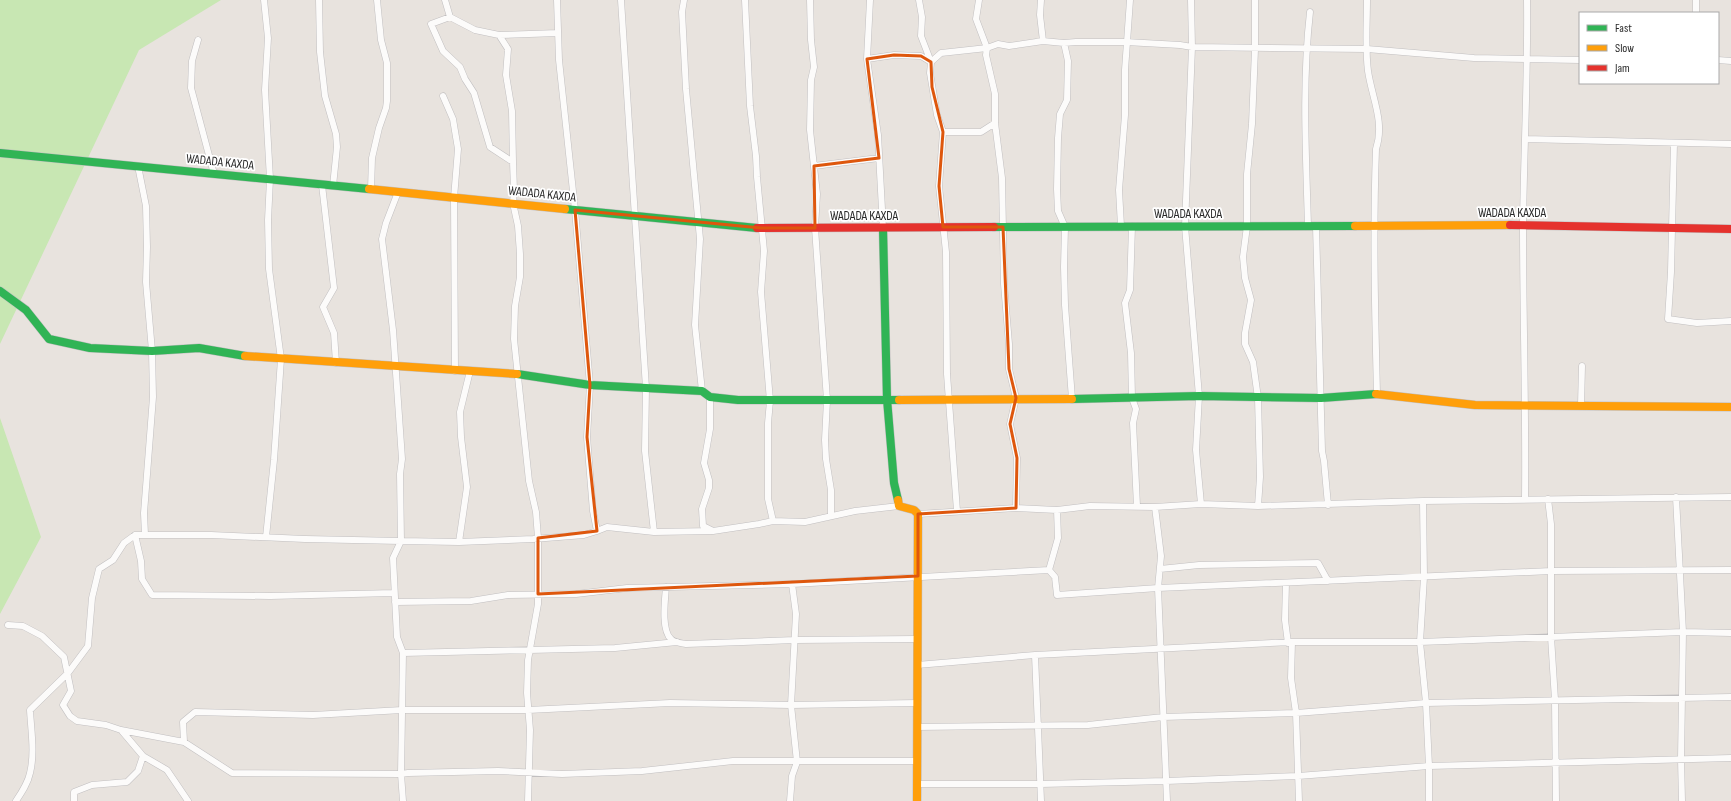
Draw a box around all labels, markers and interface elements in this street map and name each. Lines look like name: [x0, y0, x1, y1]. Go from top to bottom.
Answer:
legend: [1579, 12, 1719, 84]
text: Fast: [1615, 21, 1632, 36]
text: Slow: [1615, 41, 1634, 56]
text: Jam: [1614, 61, 1630, 76]
street label: WADADA KAXDA: [185, 150, 255, 174]
street label: WADADA KAXDA: [507, 182, 577, 206]
street label: WADADA KAXDA: [1478, 205, 1547, 221]
street label: WADADA KAXDA: [1154, 206, 1223, 222]
street label: WADADA KAXDA: [830, 208, 899, 224]

